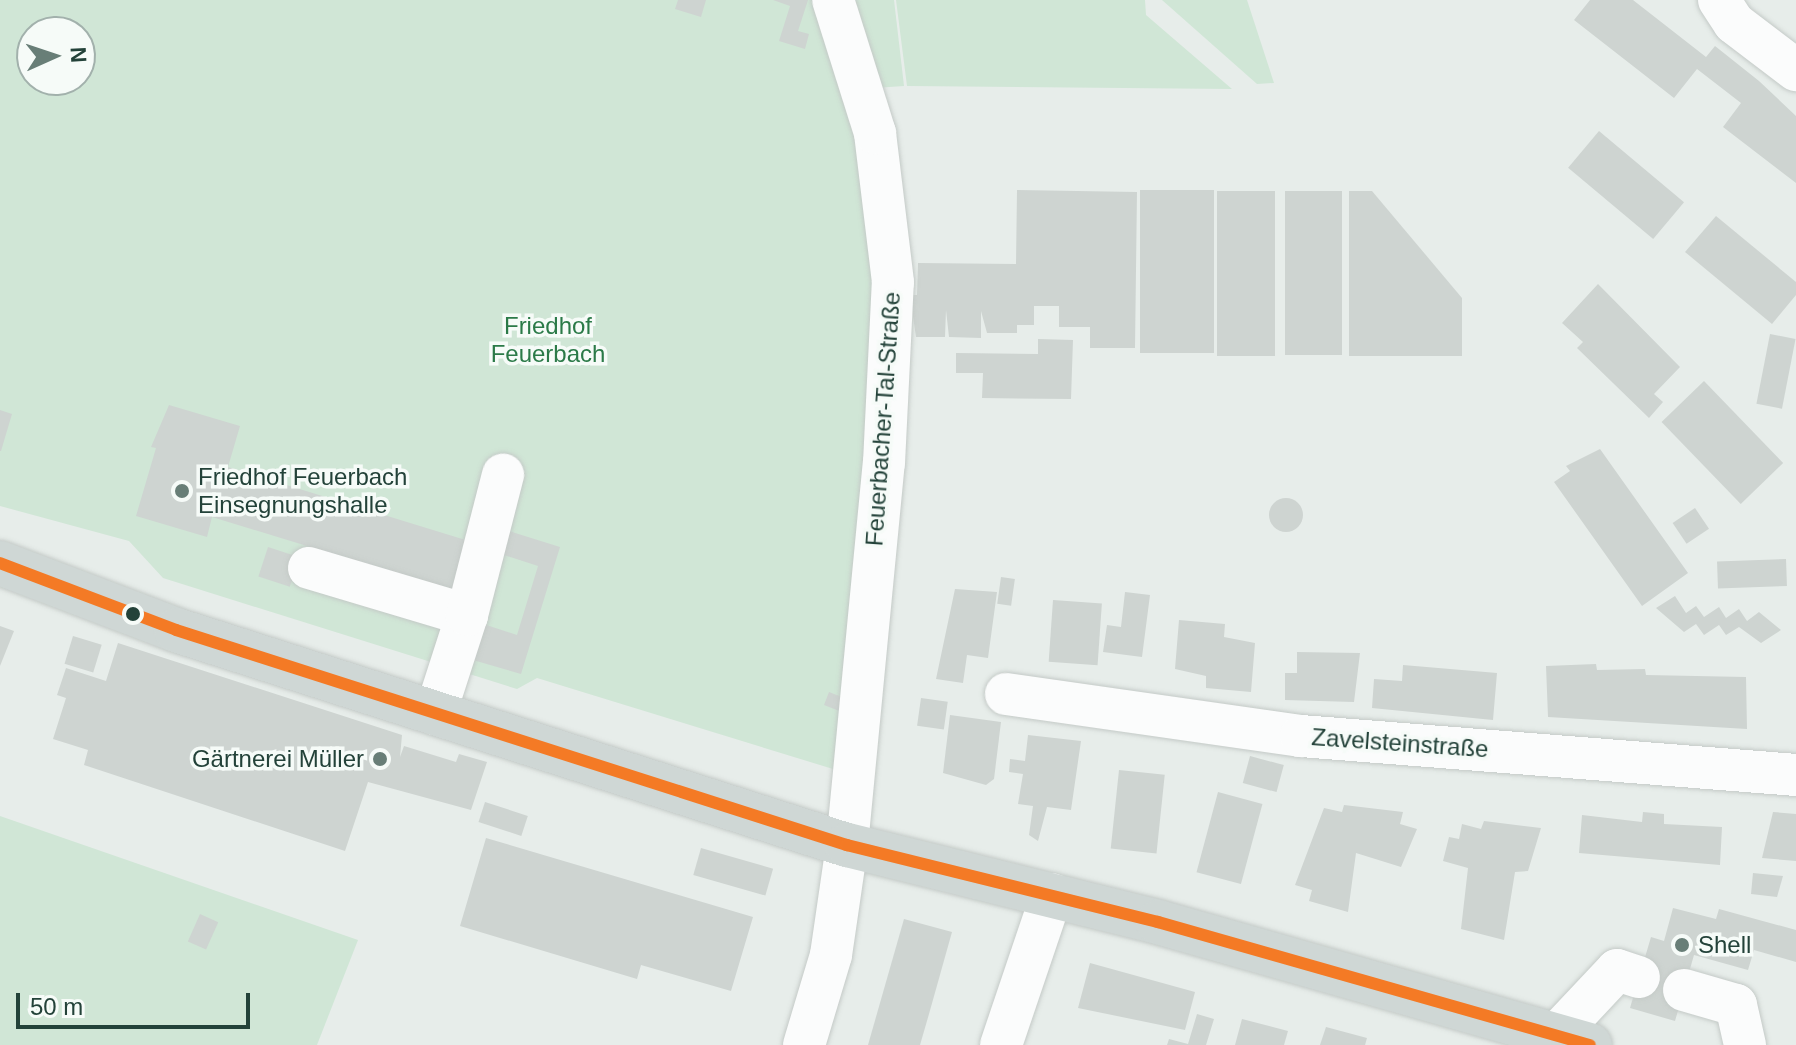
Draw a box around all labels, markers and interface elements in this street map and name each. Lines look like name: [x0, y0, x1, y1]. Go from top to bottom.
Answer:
north arrow: [16, 16, 96, 96]
text: N: [66, 46, 91, 63]
street label: Feuerbacher-Tal-Straße: [860, 291, 906, 547]
park label: Friedhof Feuerbach: [491, 312, 605, 368]
place label: Friedhof Feuerbach Einsegnungshalle: [198, 463, 407, 519]
marker: Friedhof Feuerbach Einsegnungshalle: [173, 482, 191, 500]
unlabelled marker: [125, 606, 141, 622]
street label: Zavelsteinstraße: [1311, 722, 1489, 764]
place label: Gärtnerei Müller: [192, 745, 364, 773]
marker: Gärtnerei Müller: [371, 750, 389, 768]
place label: Shell: [1698, 931, 1751, 959]
marker: Shell: [1673, 936, 1691, 954]
scale bar: [20, 977, 254, 1027]
text: 50 m: [30, 993, 83, 1020]

